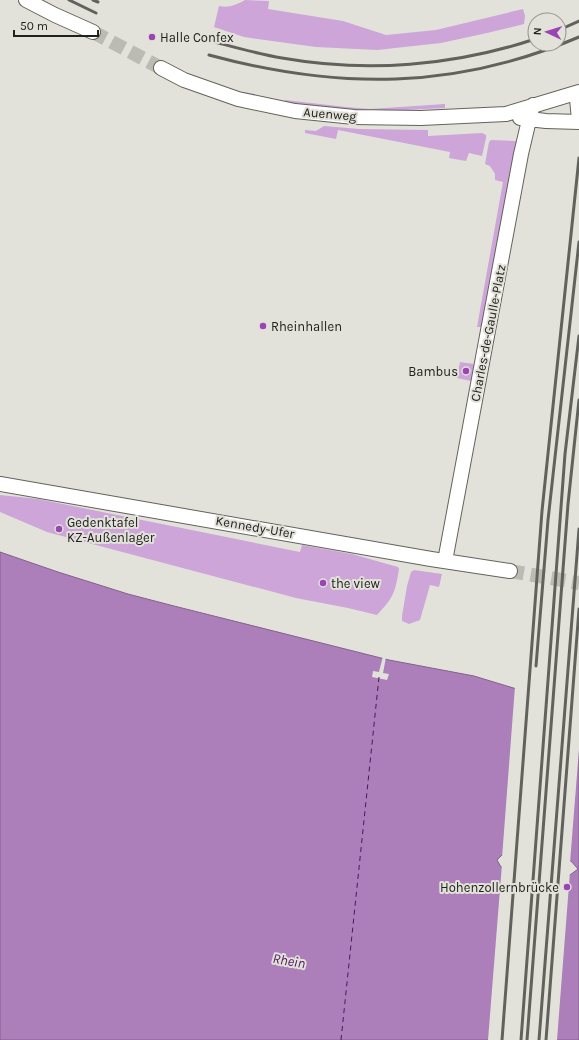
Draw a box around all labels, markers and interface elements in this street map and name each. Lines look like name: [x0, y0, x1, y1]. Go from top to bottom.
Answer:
scale bar: [14, 12, 98, 38]
north arrow: [527, 12, 567, 52]
text: 50 m: [20, 19, 48, 33]
text: N: [531, 27, 544, 36]
place label: Halle Confex: [160, 30, 234, 45]
marker: Halle Confex: [147, 32, 157, 42]
street label: Auenweg: [303, 104, 358, 124]
street label: Charles-de-Gaulle-Platz: [467, 263, 509, 403]
place label: Rheinhallen: [271, 319, 342, 334]
marker: Rheinhallen: [258, 321, 268, 331]
place label: Bambus: [408, 364, 458, 379]
marker: Bambus: [461, 366, 471, 376]
street label: Kennedy-Ufer: [215, 513, 296, 541]
place label: Gedenktafel KZ-Außenlager: [67, 515, 155, 545]
marker: Gedenktafel KZ-Außenlager: [54, 524, 64, 534]
place label: the view: [331, 576, 381, 591]
marker: the view: [318, 578, 328, 588]
place label: Hohenzollernbrücke: [440, 880, 559, 895]
marker: Hohenzollernbrücke: [562, 882, 572, 892]
water label: Rhein: [271, 950, 307, 972]

